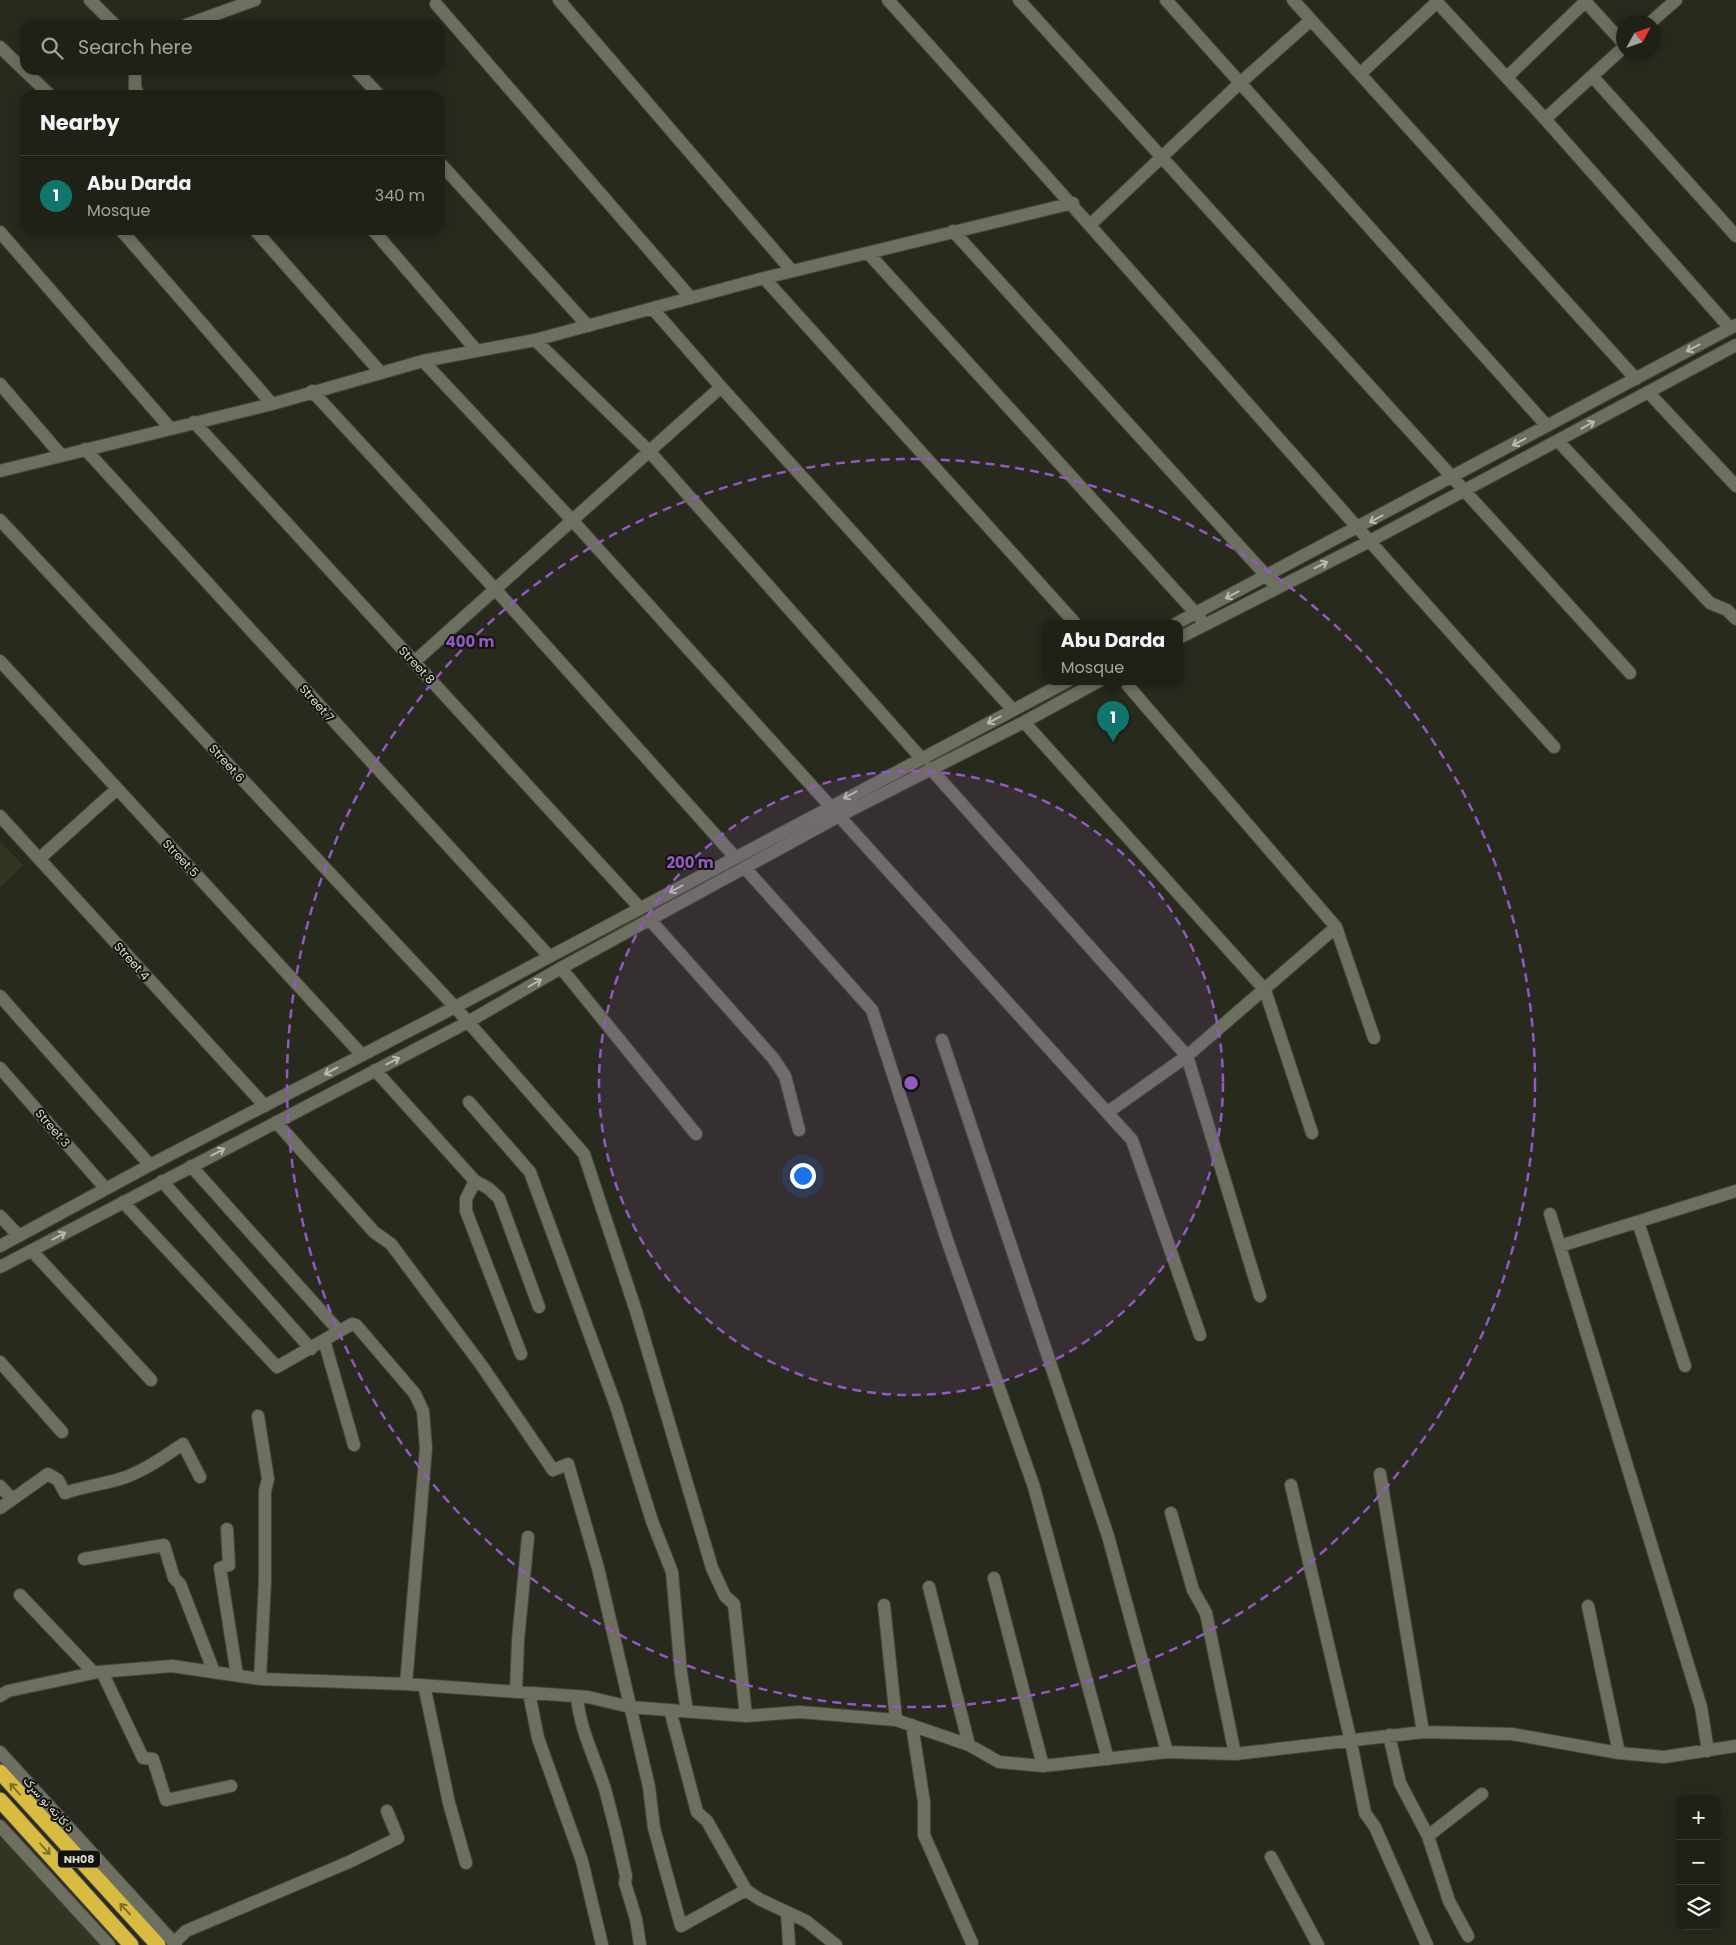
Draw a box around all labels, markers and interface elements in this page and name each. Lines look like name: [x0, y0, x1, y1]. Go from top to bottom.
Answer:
north arrow: [1616, 15, 1661, 60]
search box: [20, 20, 445, 75]
icon: search: [38, 34, 66, 62]
text: Search here: [78, 34, 192, 61]
text: Nearby: [40, 108, 120, 137]
text: Abu Darda: [87, 170, 191, 197]
text: 1: [53, 184, 59, 207]
text: 340 m: [375, 184, 425, 207]
text: Mosque: [87, 199, 150, 222]
one-way arrow: [1686, 344, 1701, 353]
one-way arrow: [1581, 419, 1595, 429]
one-way arrow: [1512, 438, 1527, 447]
one-way arrow: [1369, 514, 1384, 524]
one-way arrow: [1313, 560, 1328, 570]
one-way arrow: [1225, 590, 1240, 600]
popup: [1043, 620, 1183, 685]
text: Abu Darda: [1061, 627, 1165, 654]
text: 400 m: [446, 631, 495, 652]
street label: Street 8: [395, 642, 439, 688]
text: Mosque: [1061, 656, 1124, 679]
street label: Street 7: [296, 681, 339, 726]
pin: 1: [1097, 701, 1129, 742]
one-way arrow: [987, 716, 1002, 725]
street label: Street 6: [205, 740, 249, 786]
one-way arrow: [843, 791, 858, 801]
street label: Street 5: [159, 835, 203, 881]
text: 200 m: [666, 852, 714, 873]
one-way arrow: [669, 884, 684, 894]
street label: Street 4: [110, 938, 154, 984]
one-way arrow: [528, 977, 542, 987]
one-way arrow: [385, 1056, 400, 1065]
one-way arrow: [324, 1066, 339, 1076]
centre of rings: [902, 1074, 920, 1092]
street label: Street 3: [32, 1105, 74, 1151]
one-way arrow: [210, 1147, 225, 1157]
your location: [790, 1163, 816, 1189]
one-way arrow: [51, 1231, 65, 1241]
street label: د کارته نو سړک: [19, 1772, 79, 1836]
one-way arrow: [10, 1783, 21, 1796]
map controls: [1676, 1795, 1721, 1930]
button: +: [1676, 1795, 1721, 1840]
button: −: [1676, 1840, 1721, 1885]
one-way arrow: [39, 1842, 51, 1855]
road number: NH08: [58, 1850, 100, 1868]
button: layers: [1676, 1885, 1721, 1930]
one-way arrow: [119, 1903, 131, 1916]

